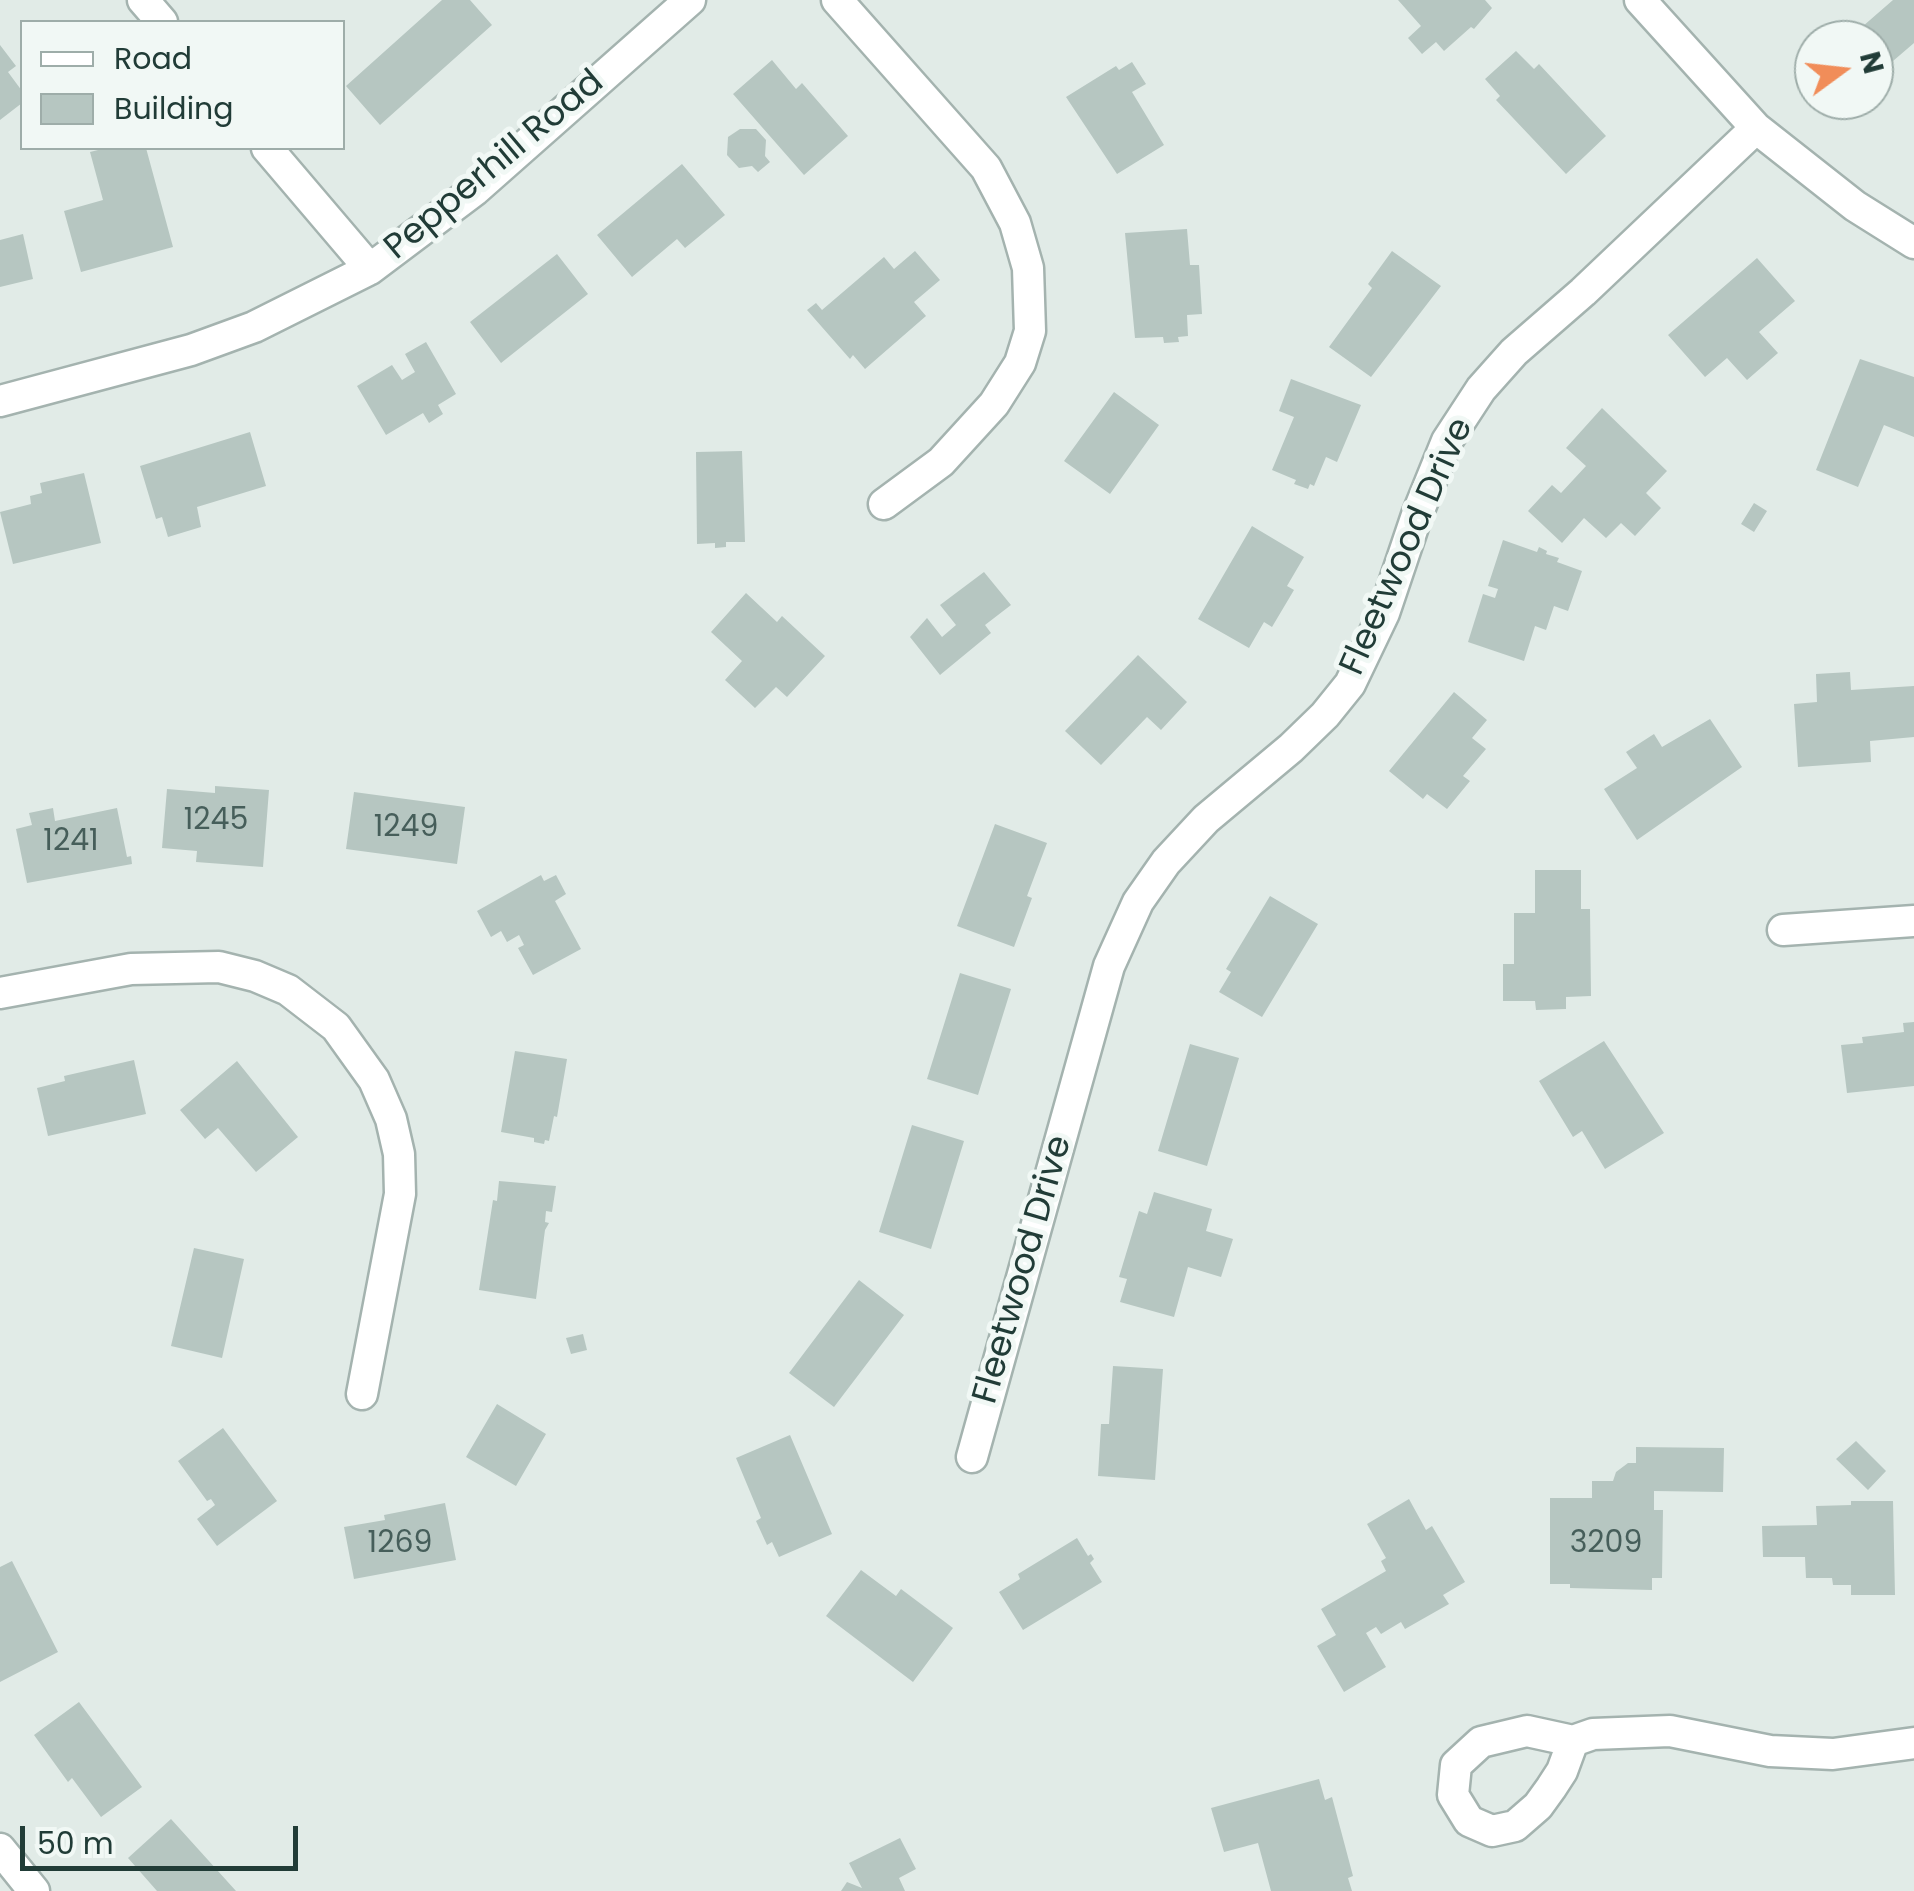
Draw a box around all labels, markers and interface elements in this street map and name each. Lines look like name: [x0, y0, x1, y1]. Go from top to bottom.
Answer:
legend: [20, 20, 345, 150]
north arrow: [1794, 20, 1894, 120]
text: Road: [114, 37, 192, 80]
text: N: [1850, 47, 1893, 78]
street label: Pepperhill Road: [377, 62, 613, 270]
text: Building: [114, 87, 234, 130]
street label: Fleetwood Drive: [1333, 412, 1483, 682]
house number: 1245: [184, 803, 248, 839]
house number: 1249: [374, 810, 438, 846]
house number: 1241: [43, 824, 99, 860]
street label: Fleetwood Drive: [966, 1131, 1082, 1409]
house number: 1269: [368, 1526, 432, 1562]
house number: 3209: [1570, 1526, 1642, 1562]
scale bar: [25, 1806, 302, 1868]
text: 50 m: [37, 1822, 114, 1865]

